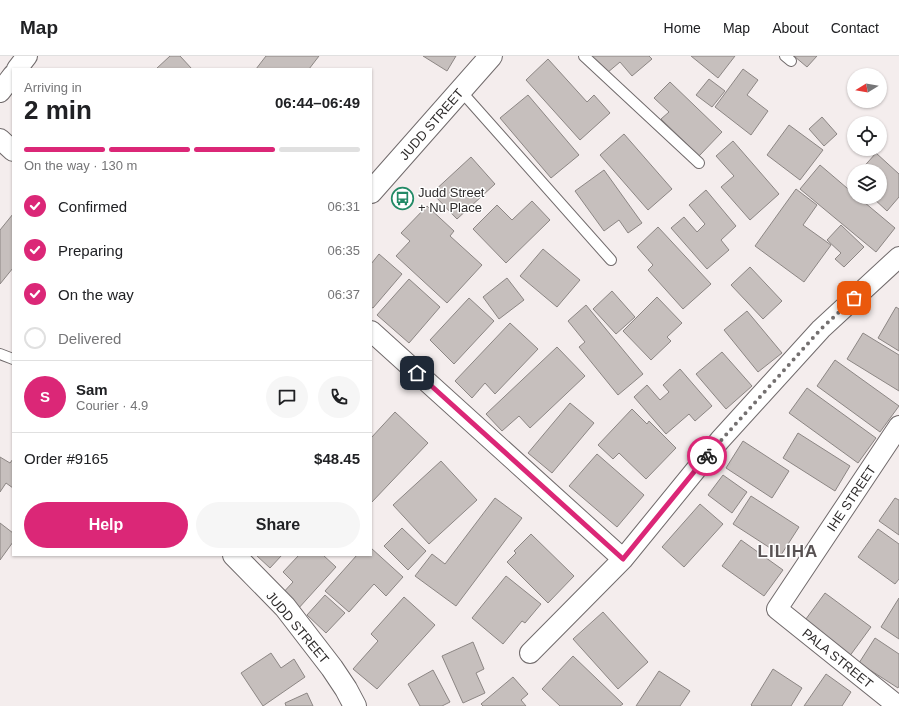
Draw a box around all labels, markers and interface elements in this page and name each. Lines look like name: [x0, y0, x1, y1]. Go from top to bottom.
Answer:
text: Map: [20, 17, 58, 38]
text: Home: [664, 20, 701, 36]
text: Map: [723, 20, 750, 36]
text: About: [772, 20, 809, 36]
text: Contact: [831, 20, 879, 36]
north arrow: [847, 68, 887, 108]
map controls: [847, 68, 887, 204]
text: Arriving in: [24, 80, 82, 95]
street label: JUDD STREET: [396, 86, 466, 163]
text: 06:44–06:49: [275, 94, 360, 111]
text: 2 min: [24, 95, 92, 125]
button: locate: [847, 116, 887, 156]
text: On the way · 130 m: [24, 158, 137, 173]
button: layers: [847, 164, 887, 204]
place label: Judd Street + Nu Place: [418, 185, 485, 215]
bus stop icon: Judd Street + Nu Place: [389, 186, 415, 212]
icon: check: [24, 195, 46, 217]
text: Confirmed: [58, 198, 127, 215]
text: 06:31: [327, 199, 360, 214]
icon: check: [24, 239, 46, 261]
text: Preparing: [58, 242, 123, 259]
text: 06:35: [327, 243, 360, 258]
pin: [837, 281, 871, 315]
icon: check: [24, 283, 46, 305]
text: On the way: [58, 286, 134, 303]
text: 06:37: [327, 287, 360, 302]
icon: bag: [843, 287, 865, 309]
text: Delivered: [58, 330, 121, 347]
pin: [400, 356, 434, 390]
icon: home: [406, 362, 428, 384]
button: chat: [266, 376, 308, 418]
button: phone: [318, 376, 360, 418]
text: Sam: [76, 381, 108, 398]
text: S: [40, 388, 50, 405]
text: Courier · 4.9: [76, 398, 148, 413]
courier: [687, 436, 727, 476]
icon: bike: [696, 445, 718, 467]
text: Order #9165: [24, 450, 108, 467]
text: $48.45: [314, 450, 360, 467]
street label: IHE STREET: [824, 462, 879, 534]
button: Help: [24, 502, 188, 548]
button: Share: [196, 502, 360, 548]
district label: LILIHA: [758, 542, 818, 561]
street label: JUDD STREET: [263, 588, 332, 666]
street label: PALA STREET: [799, 625, 876, 691]

